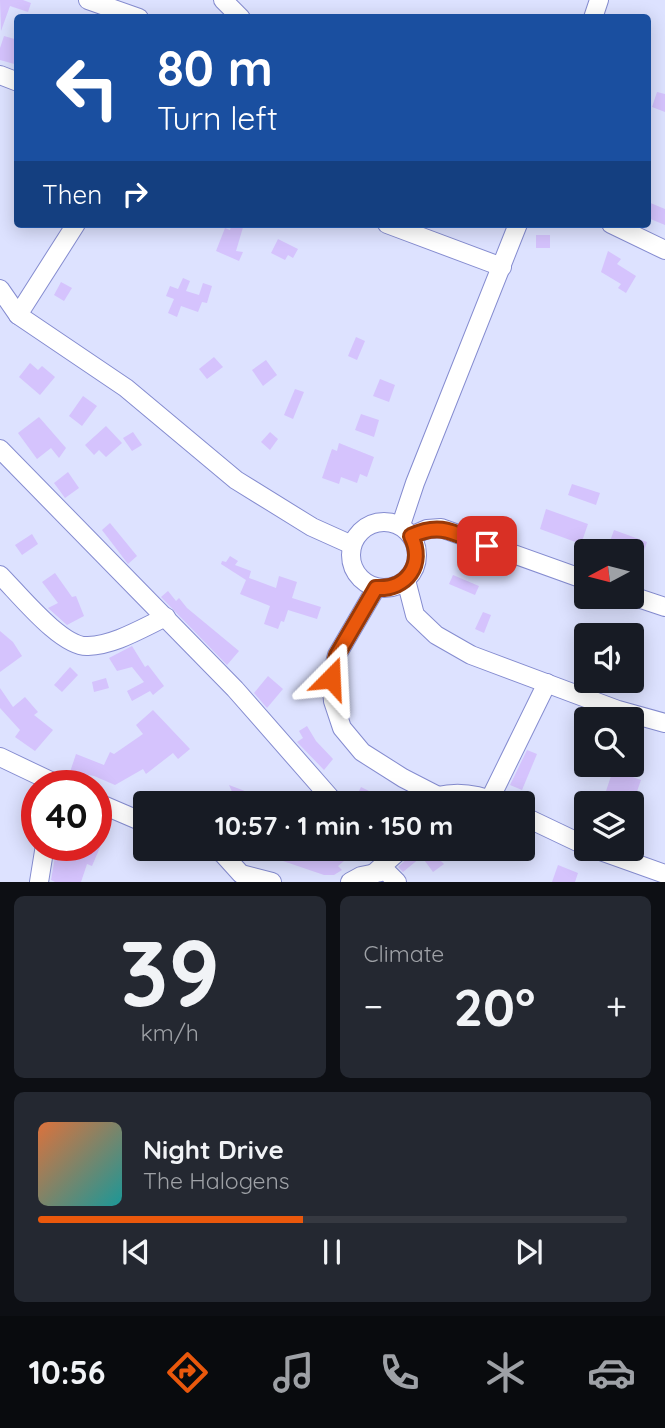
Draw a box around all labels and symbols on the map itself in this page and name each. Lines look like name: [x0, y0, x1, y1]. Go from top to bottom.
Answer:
pin: [457, 516, 517, 576]
north arrow: [574, 539, 644, 609]
position arrow: [294, 641, 368, 715]
speed limit sign: 40: [21, 770, 112, 861]

